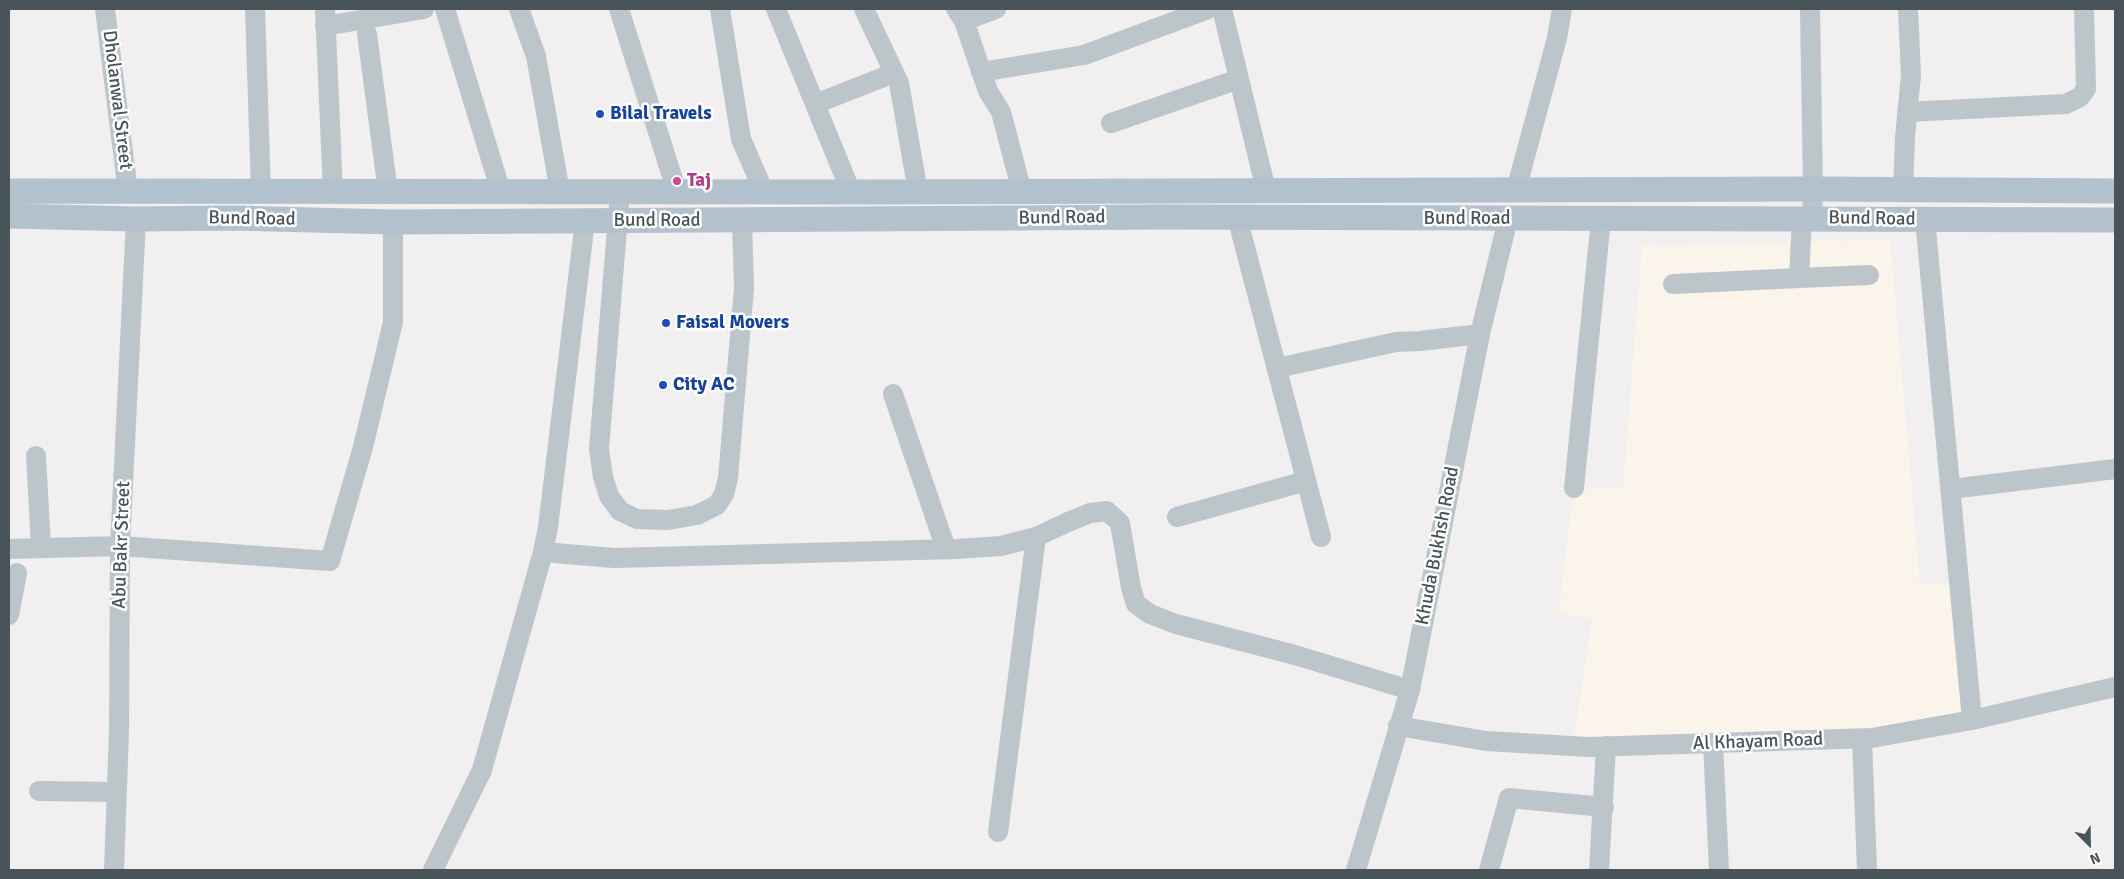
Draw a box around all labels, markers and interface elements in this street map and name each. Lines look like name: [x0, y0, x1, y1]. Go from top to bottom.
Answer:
street label: Dholanwal Street: [97, 29, 137, 171]
place label: Bilal Travels: [610, 103, 712, 125]
marker: Bilal Travels: [594, 108, 606, 120]
place label: Taj: [687, 170, 711, 192]
marker: Taj: [671, 175, 683, 187]
street label: Bund Road: [1018, 206, 1106, 230]
street label: Bund Road: [208, 207, 296, 231]
street label: Bund Road: [1828, 207, 1916, 231]
street label: Bund Road: [1423, 208, 1511, 230]
street label: Bund Road: [613, 210, 701, 232]
place label: Faisal Movers: [676, 312, 789, 334]
marker: Faisal Movers: [660, 317, 672, 329]
place label: City AC: [673, 374, 735, 396]
marker: City AC: [657, 379, 669, 391]
street label: Khuda Bukhsh Road: [1411, 465, 1465, 627]
street label: Abu Bakr Street: [108, 481, 136, 609]
street label: Al Khayam Road: [1692, 728, 1824, 756]
north arrow: [2064, 819, 2114, 869]
text: N: [2087, 849, 2103, 868]

